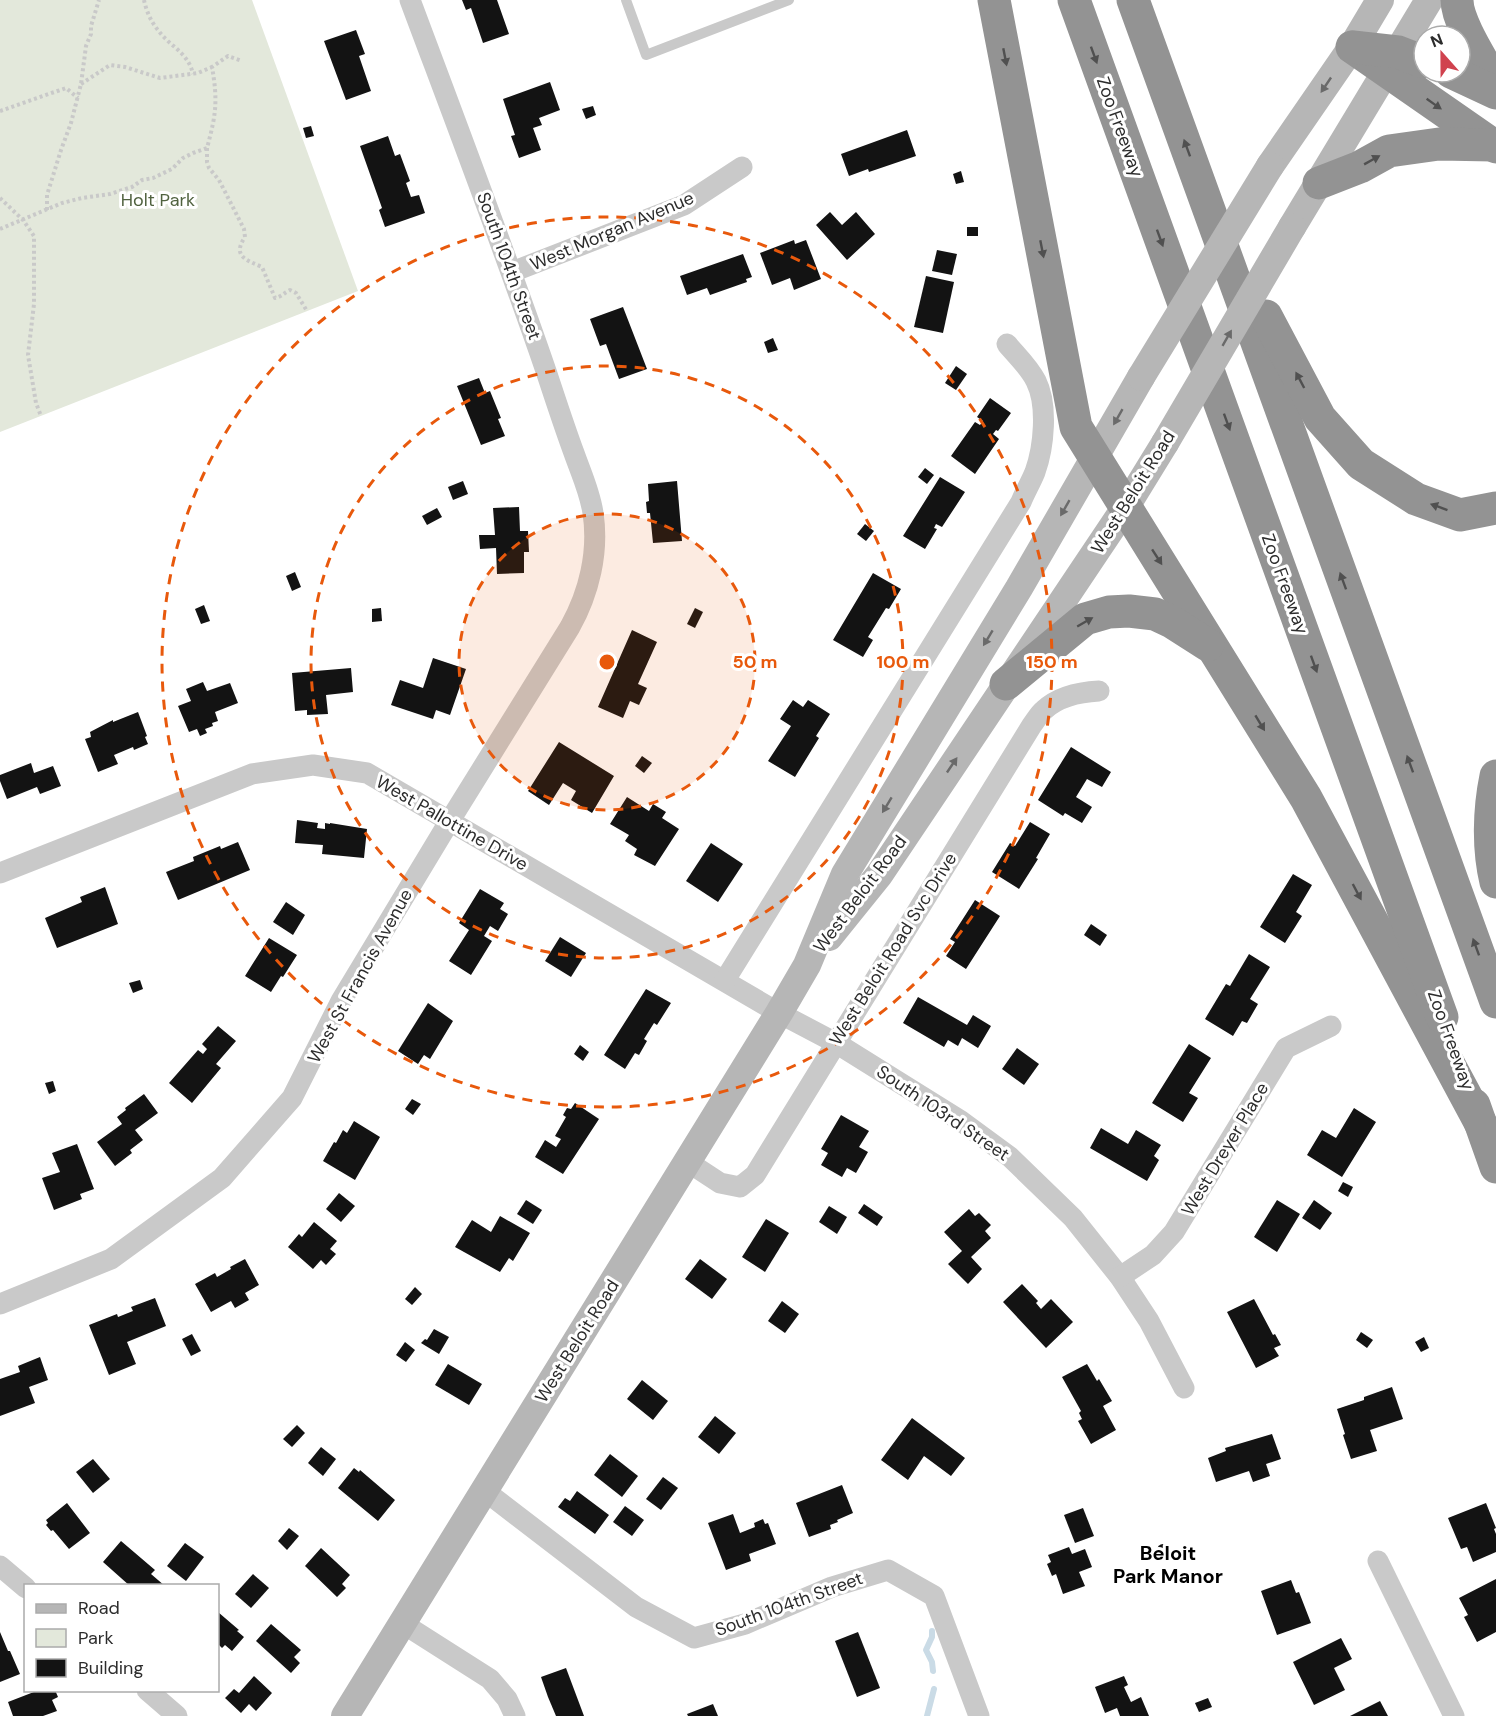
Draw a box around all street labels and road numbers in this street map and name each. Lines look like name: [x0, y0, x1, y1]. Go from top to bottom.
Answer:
street label: Zoo Freeway: [1091, 74, 1149, 180]
street label: West Morgan Avenue: [526, 186, 698, 276]
street label: South 104th Street: [471, 189, 547, 343]
street label: West Beloit Road: [1085, 426, 1181, 558]
street label: Zoo Freeway: [1256, 531, 1314, 637]
street label: West Pallottine Drive: [372, 770, 532, 876]
street label: West Beloit Road: [808, 830, 912, 958]
street label: West Beloit Road Svc Drive: [824, 848, 962, 1050]
street label: West St Francis Avenue: [302, 885, 418, 1067]
street label: Zoo Freeway: [1422, 987, 1480, 1093]
street label: South 103rd Street: [872, 1060, 1014, 1166]
street label: West Dreyer Place: [1176, 1078, 1274, 1220]
street label: West Beloit Road: [529, 1275, 625, 1407]
street label: South 104th Street: [712, 1566, 866, 1642]

